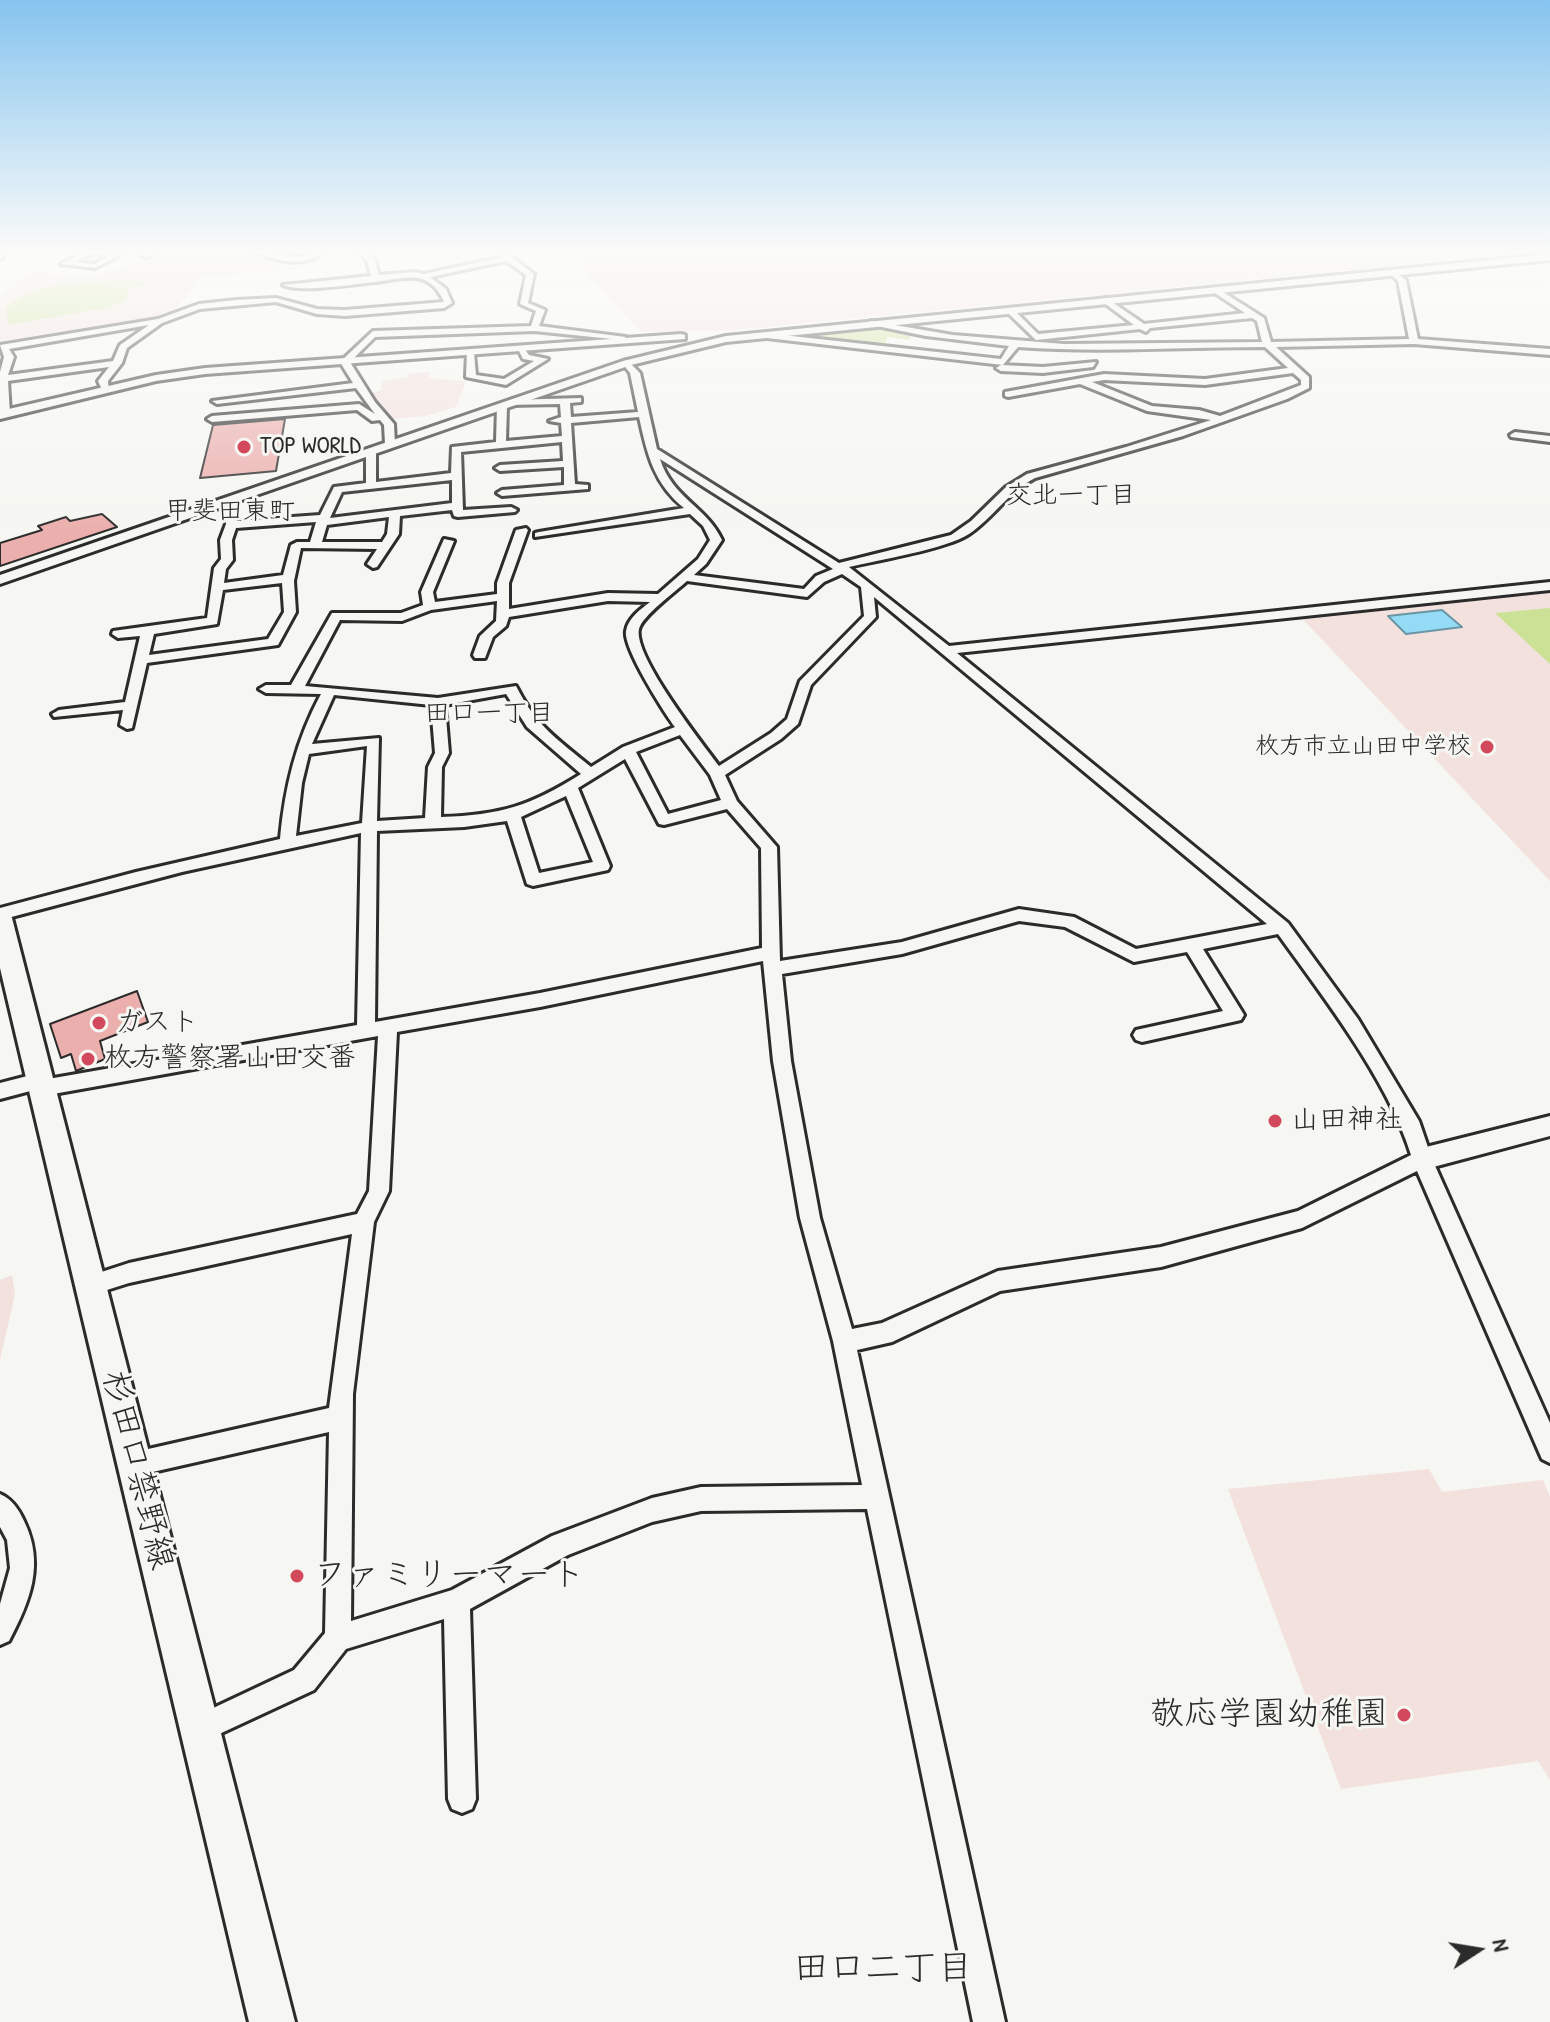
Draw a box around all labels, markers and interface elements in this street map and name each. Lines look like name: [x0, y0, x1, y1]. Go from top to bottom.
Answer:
place label: TOP WORLD: [260, 433, 361, 461]
marker: TOP WORLD: [235, 438, 253, 456]
district label: 交北一丁目: [1006, 480, 1136, 512]
district label: 甲斐田東町: [165, 496, 295, 528]
district label: 田口一丁目: [424, 698, 554, 730]
place label: 枚方市立山田中学校: [1255, 733, 1471, 761]
marker: 枚方市立山田中学校: [1478, 738, 1496, 756]
place label: ガスト: [115, 1006, 199, 1040]
marker: ガスト: [90, 1014, 108, 1032]
place label: 枚方警察署山田交番: [104, 1042, 356, 1076]
marker: 枚方警察署山田交番: [79, 1050, 97, 1068]
place label: 山田神社: [1291, 1104, 1403, 1138]
marker: 山田神社: [1266, 1112, 1284, 1130]
street label: 杉田口禁野線: [93, 1366, 181, 1574]
place label: ファミリーマート: [313, 1556, 585, 1596]
marker: ファミリーマート: [288, 1567, 306, 1585]
place label: 敬応学園幼稚園: [1150, 1695, 1388, 1735]
marker: 敬応学園幼稚園: [1395, 1706, 1413, 1724]
north arrow: [1438, 1910, 1518, 1990]
text: N: [1486, 1936, 1517, 1954]
district label: 田口二丁目: [793, 1947, 973, 1991]

